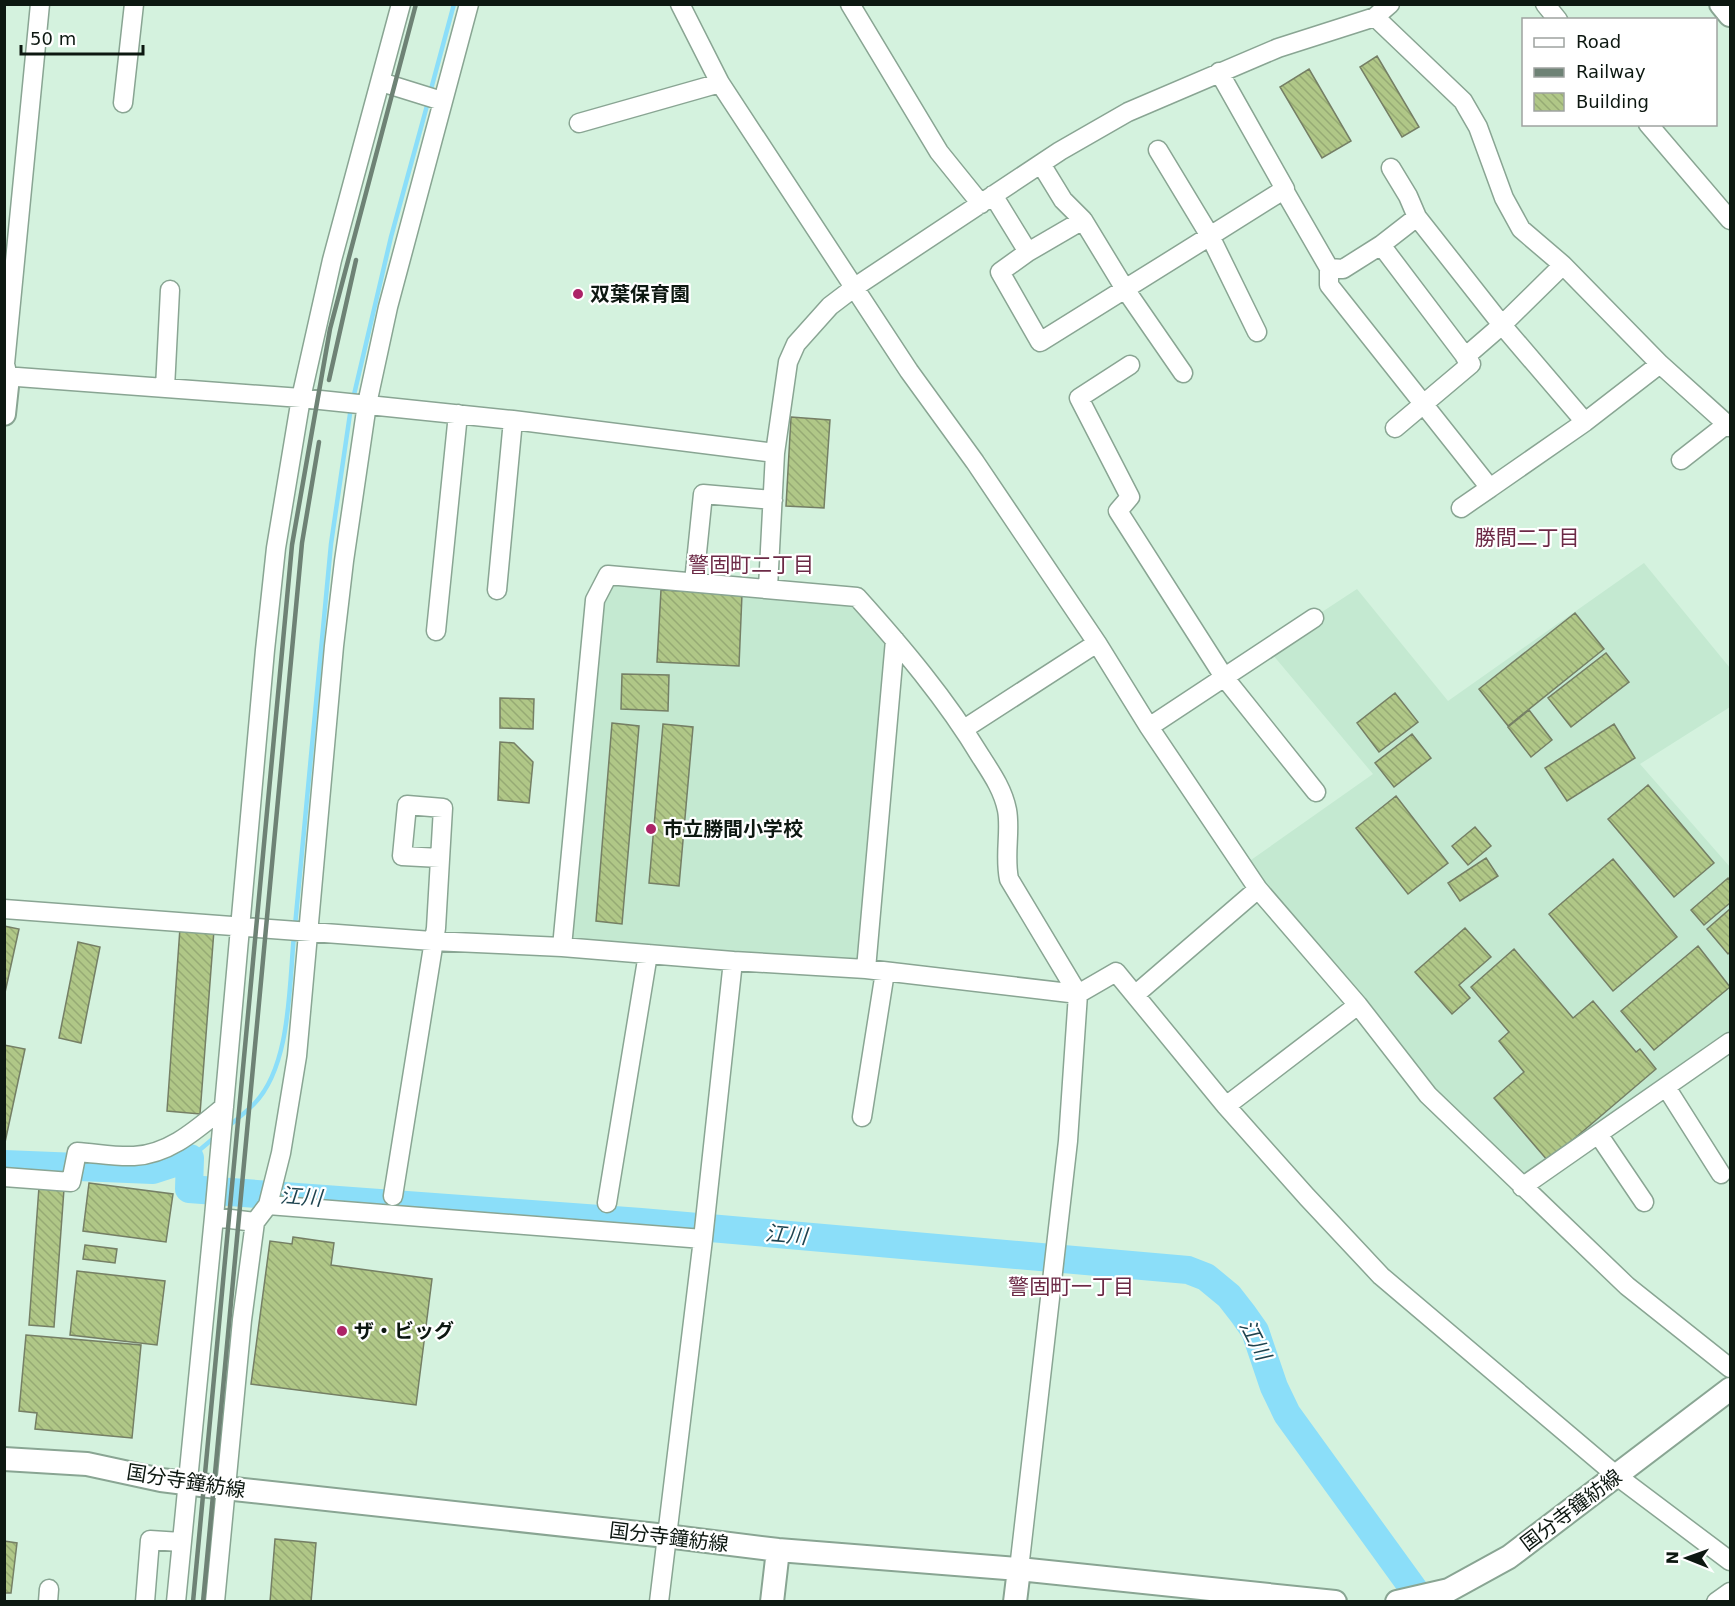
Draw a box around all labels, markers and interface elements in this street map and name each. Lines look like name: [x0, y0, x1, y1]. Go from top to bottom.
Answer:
scale bar: [21, 18, 142, 56]
legend: [1522, 18, 1717, 126]
text: 50 m: [30, 28, 76, 49]
text: Road: [1576, 31, 1621, 52]
text: Railway: [1576, 61, 1646, 82]
text: Building: [1576, 91, 1649, 112]
place label: 双葉保育園: [590, 282, 690, 306]
marker: 双葉保育園: [571, 287, 585, 301]
district label: 勝間二丁目: [1475, 526, 1580, 550]
district label: 警固町二丁目: [688, 553, 814, 577]
place label: 市立勝間小学校: [663, 817, 803, 841]
marker: 市立勝間小学校: [644, 822, 658, 836]
water label: 江川: [279, 1184, 325, 1211]
water label: 江川: [764, 1221, 810, 1249]
district label: 警固町一丁目: [1008, 1275, 1134, 1299]
water label: 江川: [1235, 1316, 1276, 1366]
place label: ザ・ビッグ: [354, 1319, 454, 1343]
marker: ザ・ビッグ: [335, 1324, 349, 1338]
street label: 国分寺鐘紡線: [125, 1460, 247, 1502]
street label: 国分寺鐘紡線: [1516, 1464, 1626, 1556]
street label: 国分寺鐘紡線: [608, 1518, 730, 1556]
north arrow: [1657, 1528, 1717, 1588]
text: N: [1663, 1551, 1682, 1565]

